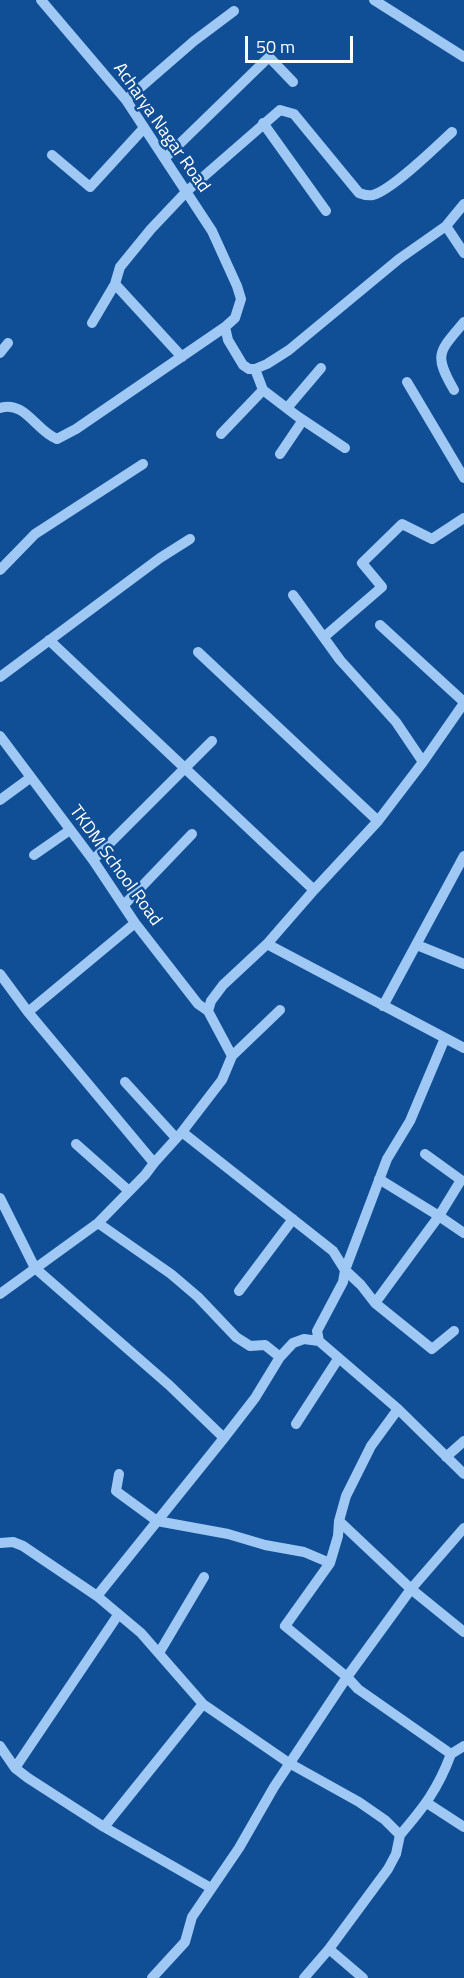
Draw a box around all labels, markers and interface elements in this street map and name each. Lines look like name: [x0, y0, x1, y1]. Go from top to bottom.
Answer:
scale bar: [248, 24, 356, 62]
text: 50 m: [256, 33, 295, 60]
street label: Acharya Nagar Road: [108, 59, 214, 197]
street label: TKDM School Road: [64, 801, 166, 931]

